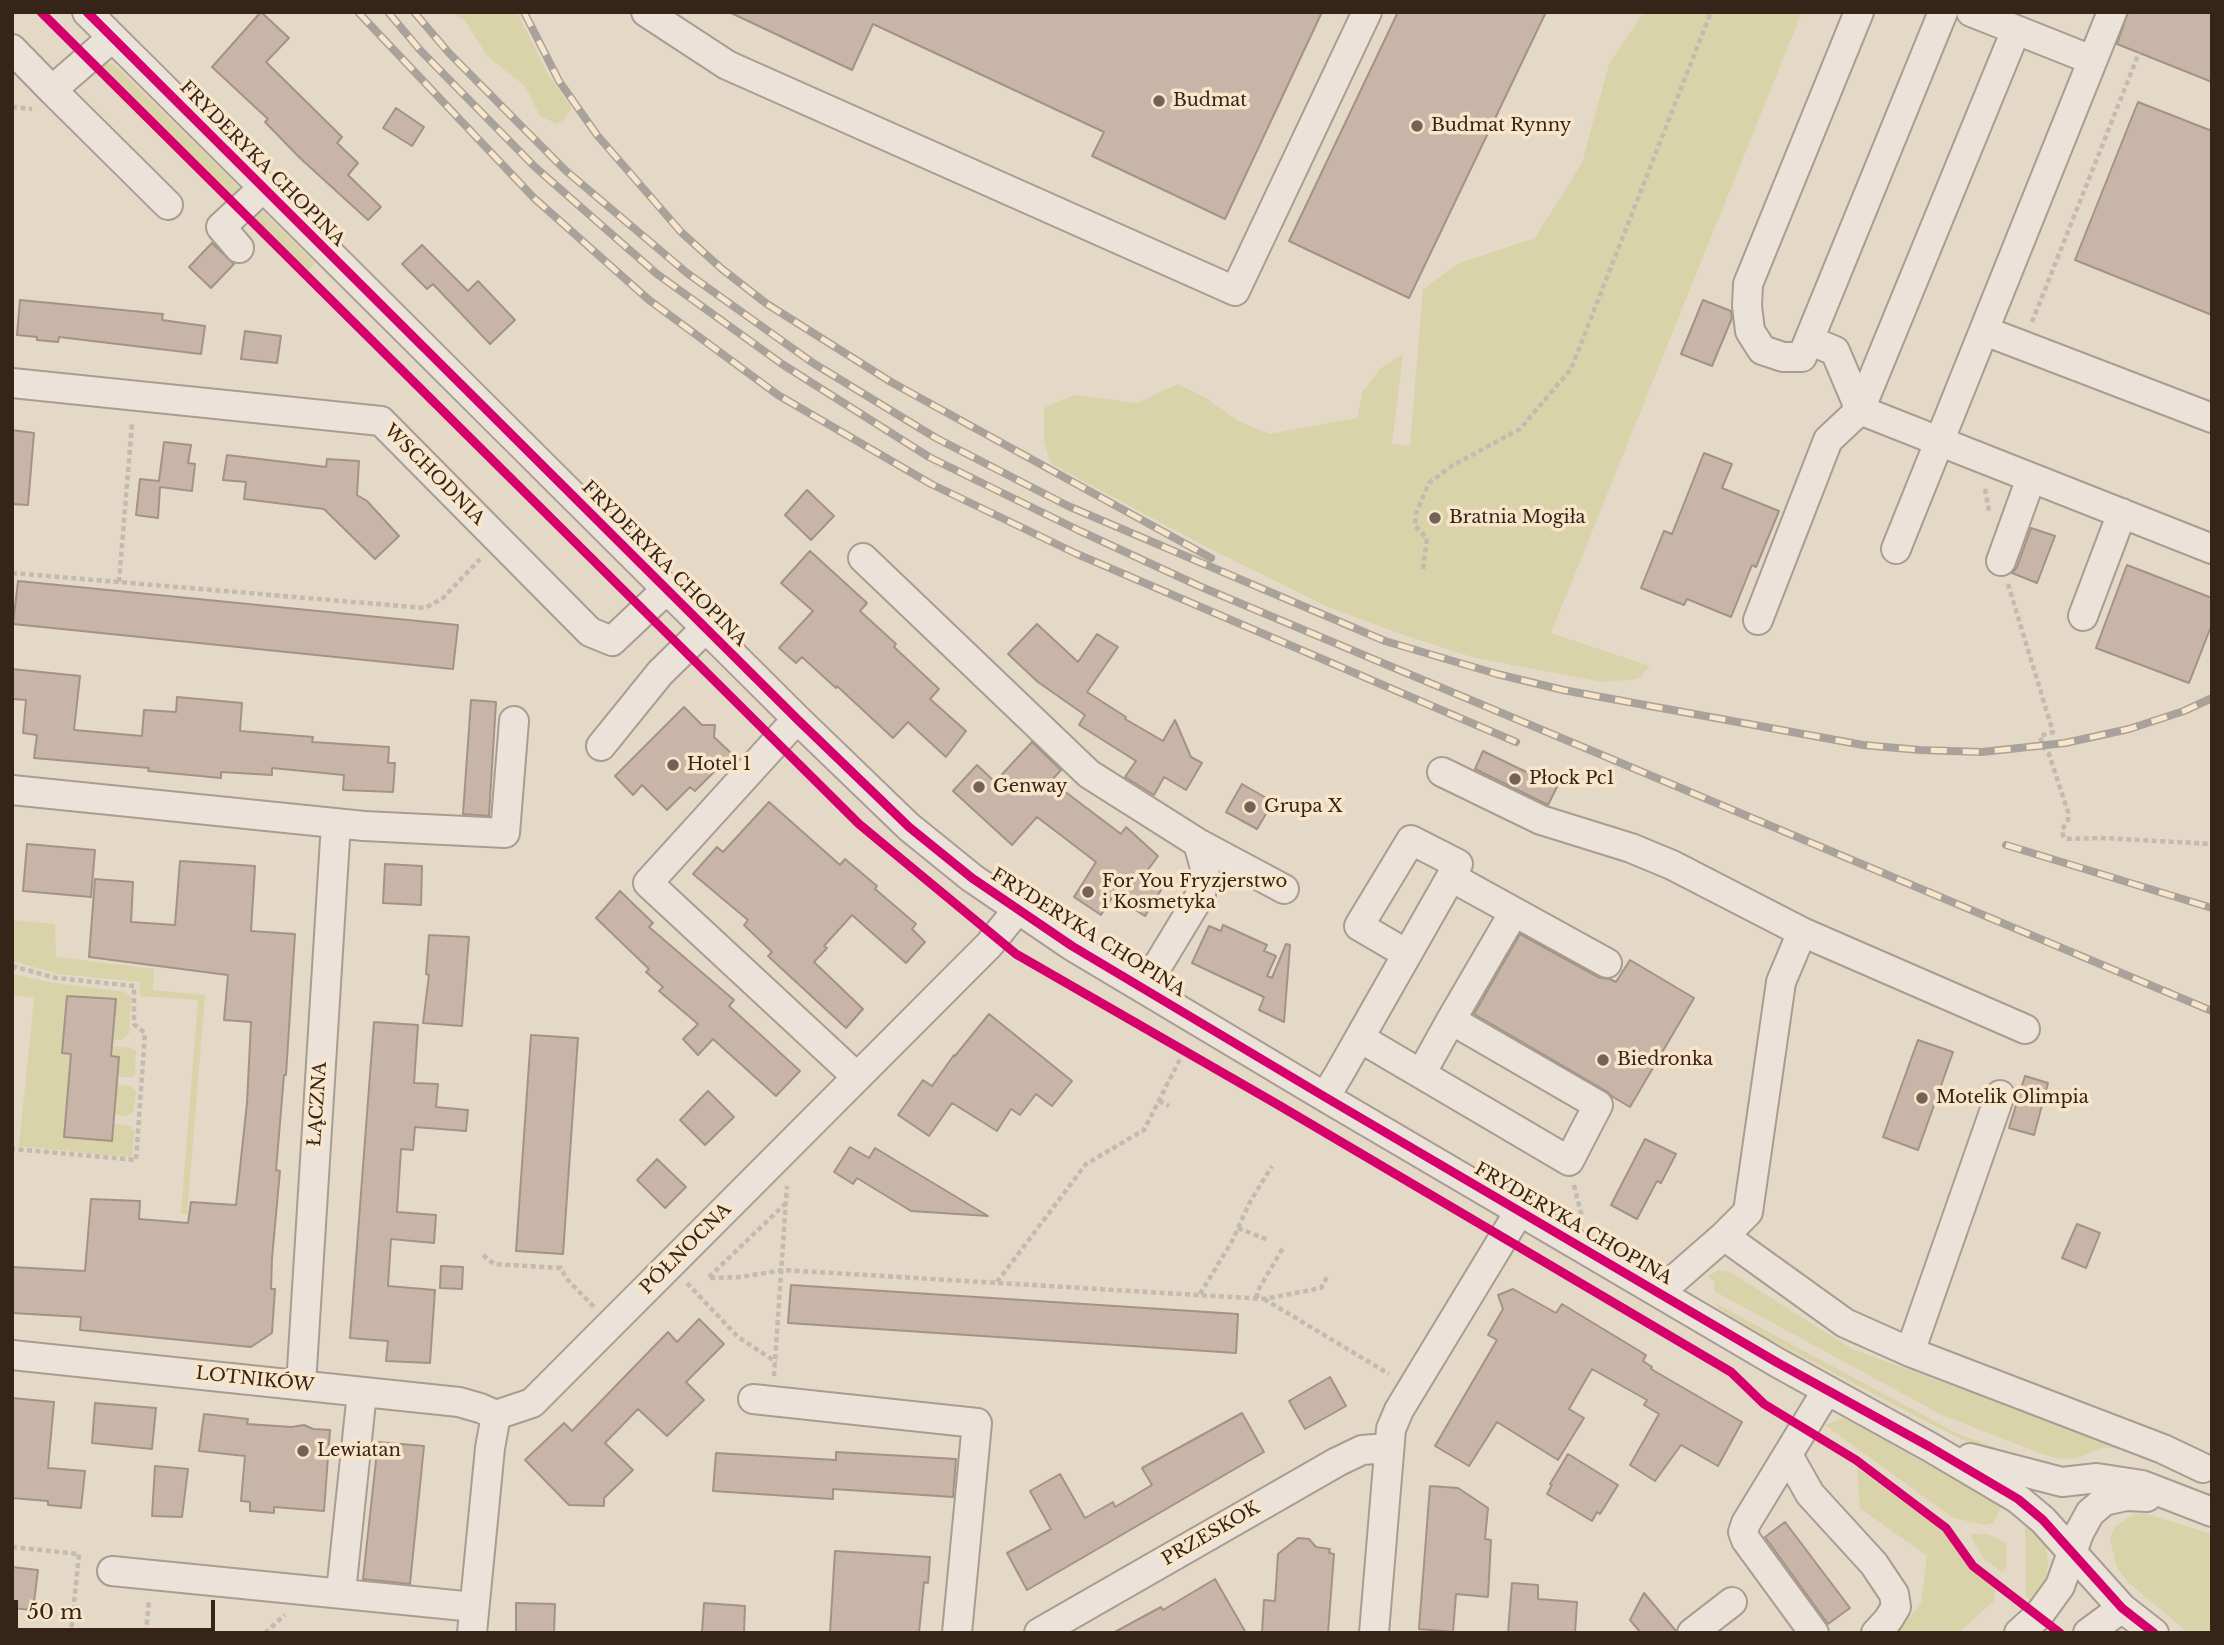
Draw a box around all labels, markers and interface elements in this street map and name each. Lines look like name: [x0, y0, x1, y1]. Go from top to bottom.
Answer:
street label: FRYDERYKA CHOPINA: [175, 77, 349, 251]
place label: Budmat: [1173, 90, 1247, 112]
marker: Budmat: [1151, 93, 1167, 109]
place label: Budmat Rynny: [1431, 115, 1571, 137]
marker: Budmat Rynny: [1409, 118, 1425, 134]
street label: WSCHODNIA: [379, 420, 489, 530]
street label: FRYDERYKA CHOPINA: [577, 477, 751, 651]
place label: Bratnia Mogiła: [1449, 507, 1586, 529]
marker: Bratnia Mogiła: [1427, 510, 1443, 526]
place label: Hotel 1: [687, 754, 751, 776]
marker: Hotel 1: [665, 757, 681, 773]
place label: Płock Pc1: [1529, 768, 1614, 790]
marker: Płock Pc1: [1507, 771, 1523, 787]
place label: Genway: [993, 776, 1067, 798]
marker: Genway: [971, 779, 987, 795]
place label: Grupa X: [1264, 796, 1342, 818]
marker: Grupa X: [1242, 799, 1258, 815]
street label: FRYDERYKA CHOPINA: [987, 864, 1189, 1002]
place label: For You Fryzjerstwo i Kosmetyka: [1102, 871, 1287, 914]
marker: For You Fryzjerstwo i Kosmetyka: [1080, 884, 1096, 900]
place label: Biedronka: [1617, 1049, 1713, 1071]
marker: Biedronka: [1595, 1052, 1611, 1068]
street label: ŁĄCZNA: [304, 1061, 332, 1147]
place label: Motelik Olimpia: [1936, 1087, 2089, 1109]
marker: Motelik Olimpia: [1914, 1090, 1930, 1106]
street label: FRYDERYKA CHOPINA: [1470, 1158, 1676, 1290]
street label: PÓŁNOCNA: [636, 1199, 736, 1299]
street label: LOTNIKÓW: [195, 1363, 315, 1397]
place label: Lewiatan: [317, 1440, 401, 1462]
marker: Lewiatan: [295, 1443, 311, 1459]
street label: PRZESKOK: [1158, 1497, 1264, 1571]
scale bar: [18, 1586, 219, 1630]
text: 50 m: [27, 1599, 82, 1625]

